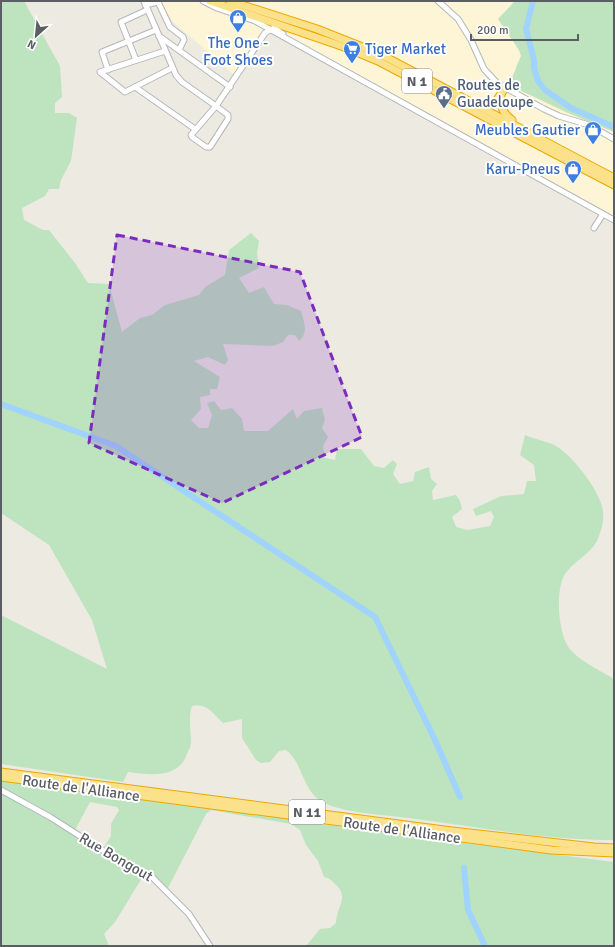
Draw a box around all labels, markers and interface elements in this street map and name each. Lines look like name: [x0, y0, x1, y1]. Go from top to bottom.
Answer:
shop icon: The One - Foot Shoes: [228, 8, 248, 33]
north arrow: [16, 16, 56, 56]
scale bar: [471, 16, 578, 42]
text: 200 m: [477, 23, 509, 38]
place label: The One - Foot Shoes: [203, 34, 273, 69]
text: N: [25, 37, 38, 52]
supermarket icon: Tiger Market: [342, 39, 362, 64]
place label: Tiger Market: [365, 40, 446, 58]
road number: N 1: [402, 69, 432, 93]
place label: Routes de Guadeloupe: [457, 76, 534, 111]
public building icon: Routes de Guadeloupe: [434, 84, 454, 109]
shop icon: Meubles Gautier: [583, 120, 603, 145]
place label: Meubles Gautier: [475, 121, 580, 139]
shop icon: Karu-Pneus: [563, 159, 583, 184]
place label: Karu-Pneus: [486, 160, 560, 178]
street label: Route de l'Alliance: [21, 771, 141, 805]
road number: N 11: [289, 800, 325, 824]
street label: Route de l'Alliance: [342, 813, 462, 847]
street label: Rue Bongout: [76, 829, 156, 885]

